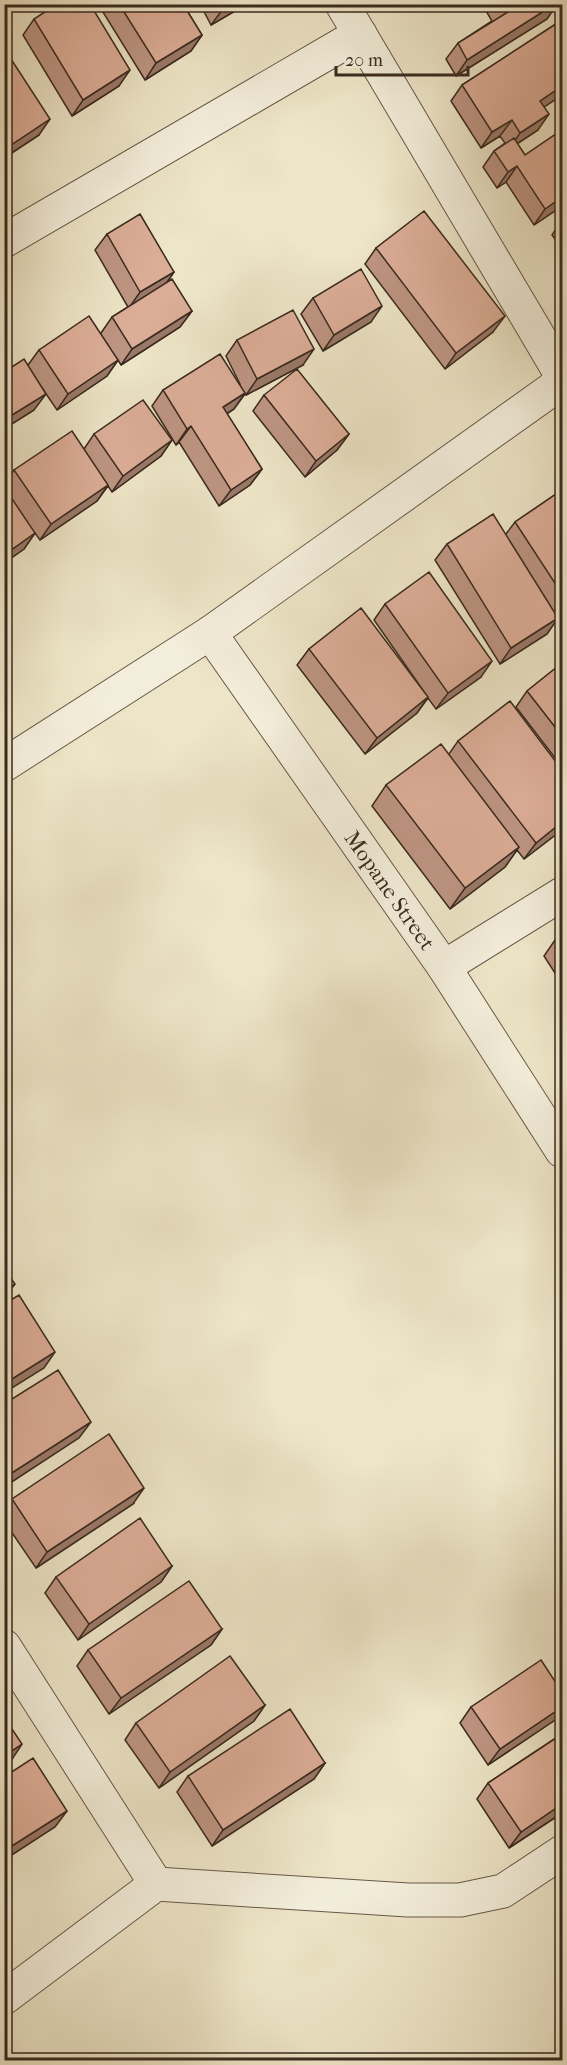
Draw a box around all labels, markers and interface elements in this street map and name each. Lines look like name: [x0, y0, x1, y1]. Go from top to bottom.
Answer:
scale bar: [336, 39, 468, 77]
text: 20 m: [345, 50, 383, 71]
street label: Mopane Street: [339, 826, 440, 955]

